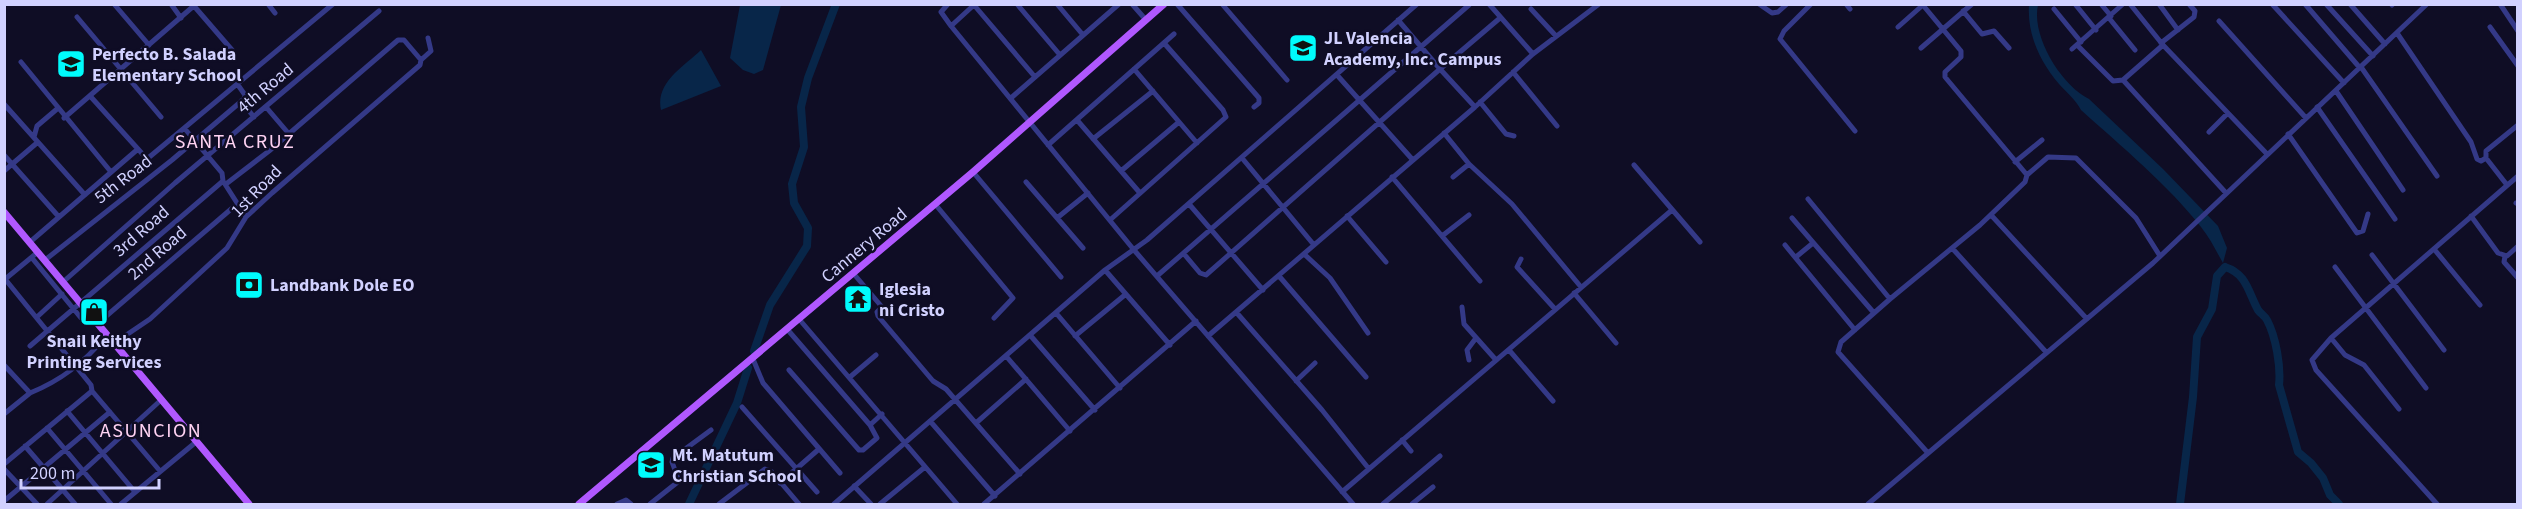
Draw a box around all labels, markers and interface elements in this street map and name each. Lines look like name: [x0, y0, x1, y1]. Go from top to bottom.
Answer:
place label: JL Valencia Academy, Inc. Campus: [1323, 26, 1501, 72]
school or university icon: JL Valencia Academy, Inc. Campus: [1287, 32, 1319, 64]
place label: Perfecto B. Salada Elementary School: [92, 42, 242, 88]
school or university icon: Perfecto B. Salada Elementary School: [55, 48, 87, 80]
street label: 4th Road: [232, 57, 299, 120]
district label: SANTA CRUZ: [175, 128, 295, 156]
street label: 5th Road: [89, 149, 157, 210]
street label: 1st Road: [225, 159, 288, 223]
street label: 3rd Road: [108, 200, 175, 263]
street label: Cannery Road: [816, 202, 913, 289]
street label: 2nd Road: [122, 221, 192, 286]
bank icon: Landbank Dole EO: [233, 269, 265, 301]
place label: Landbank Dole EO: [270, 273, 414, 298]
place label: Iglesia ni Cristo: [879, 277, 945, 323]
temple icon: Iglesia ni Cristo: [842, 283, 874, 315]
shop icon: Snail Keithy Printing Services: [78, 296, 110, 328]
place label: Snail Keithy Printing Services: [27, 329, 161, 375]
district label: ASUNCION: [100, 417, 202, 445]
place label: Mt. Matutum Christian School: [672, 443, 802, 489]
school or university icon: Mt. Matutum Christian School: [635, 449, 667, 481]
scale bar: [21, 452, 159, 490]
text: 200 m: [30, 461, 75, 486]

